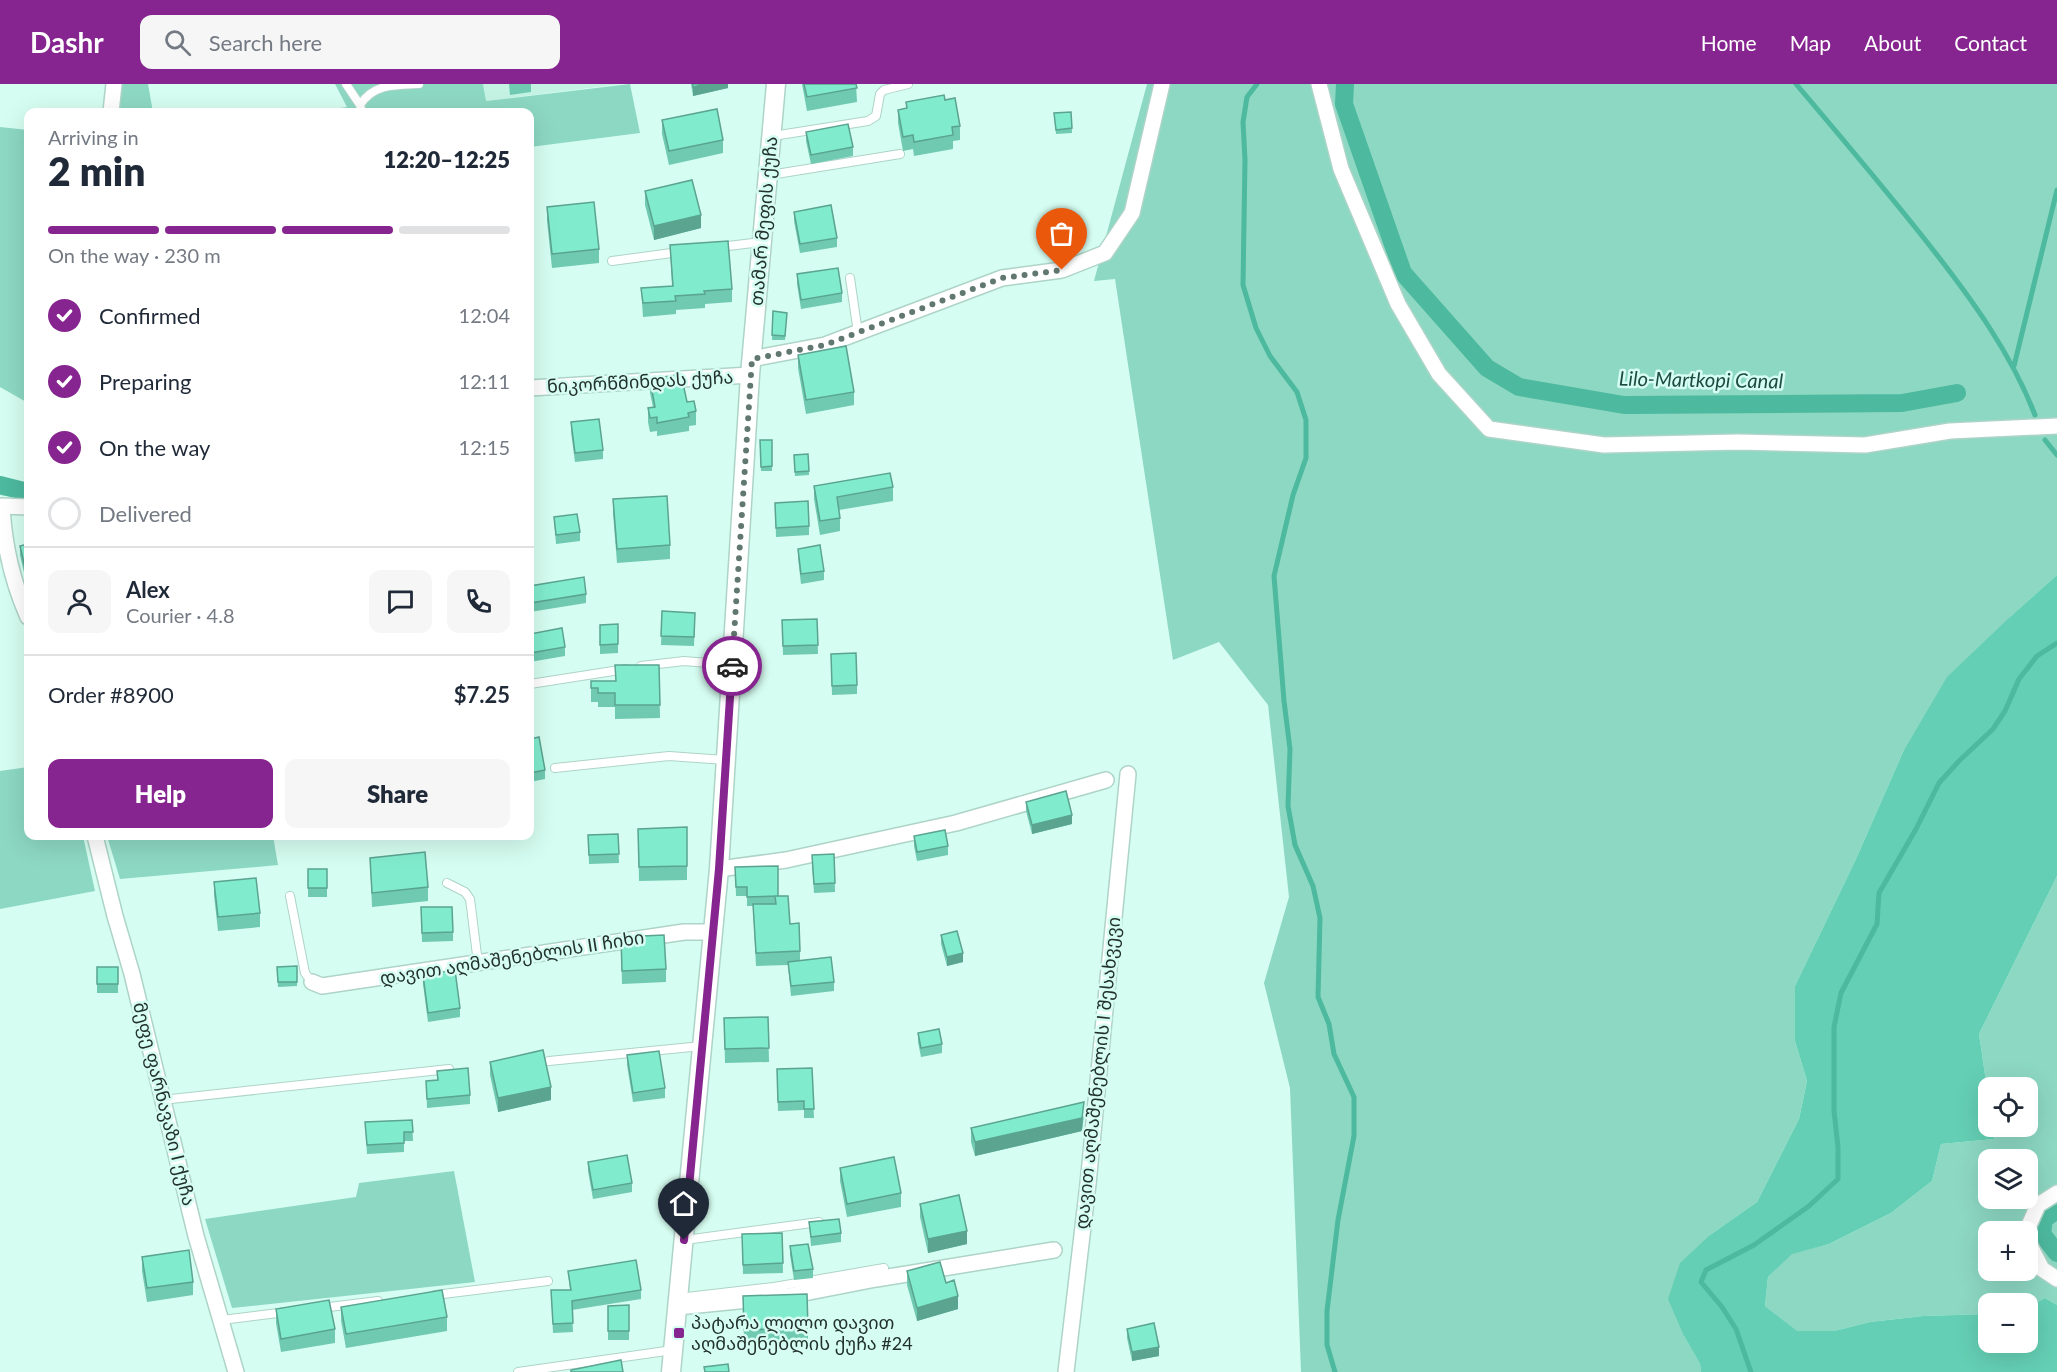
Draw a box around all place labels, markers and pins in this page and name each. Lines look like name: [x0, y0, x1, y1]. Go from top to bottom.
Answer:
pin: [1036, 208, 1087, 270]
pin: [658, 1178, 709, 1240]
place label: პატარა ლილო დავით აღმაშენებლის ქუჩა #24: [691, 1311, 913, 1355]
marker: პატარა ლილო დავით აღმაშენებლის ქუჩა #24: [672, 1326, 686, 1340]

